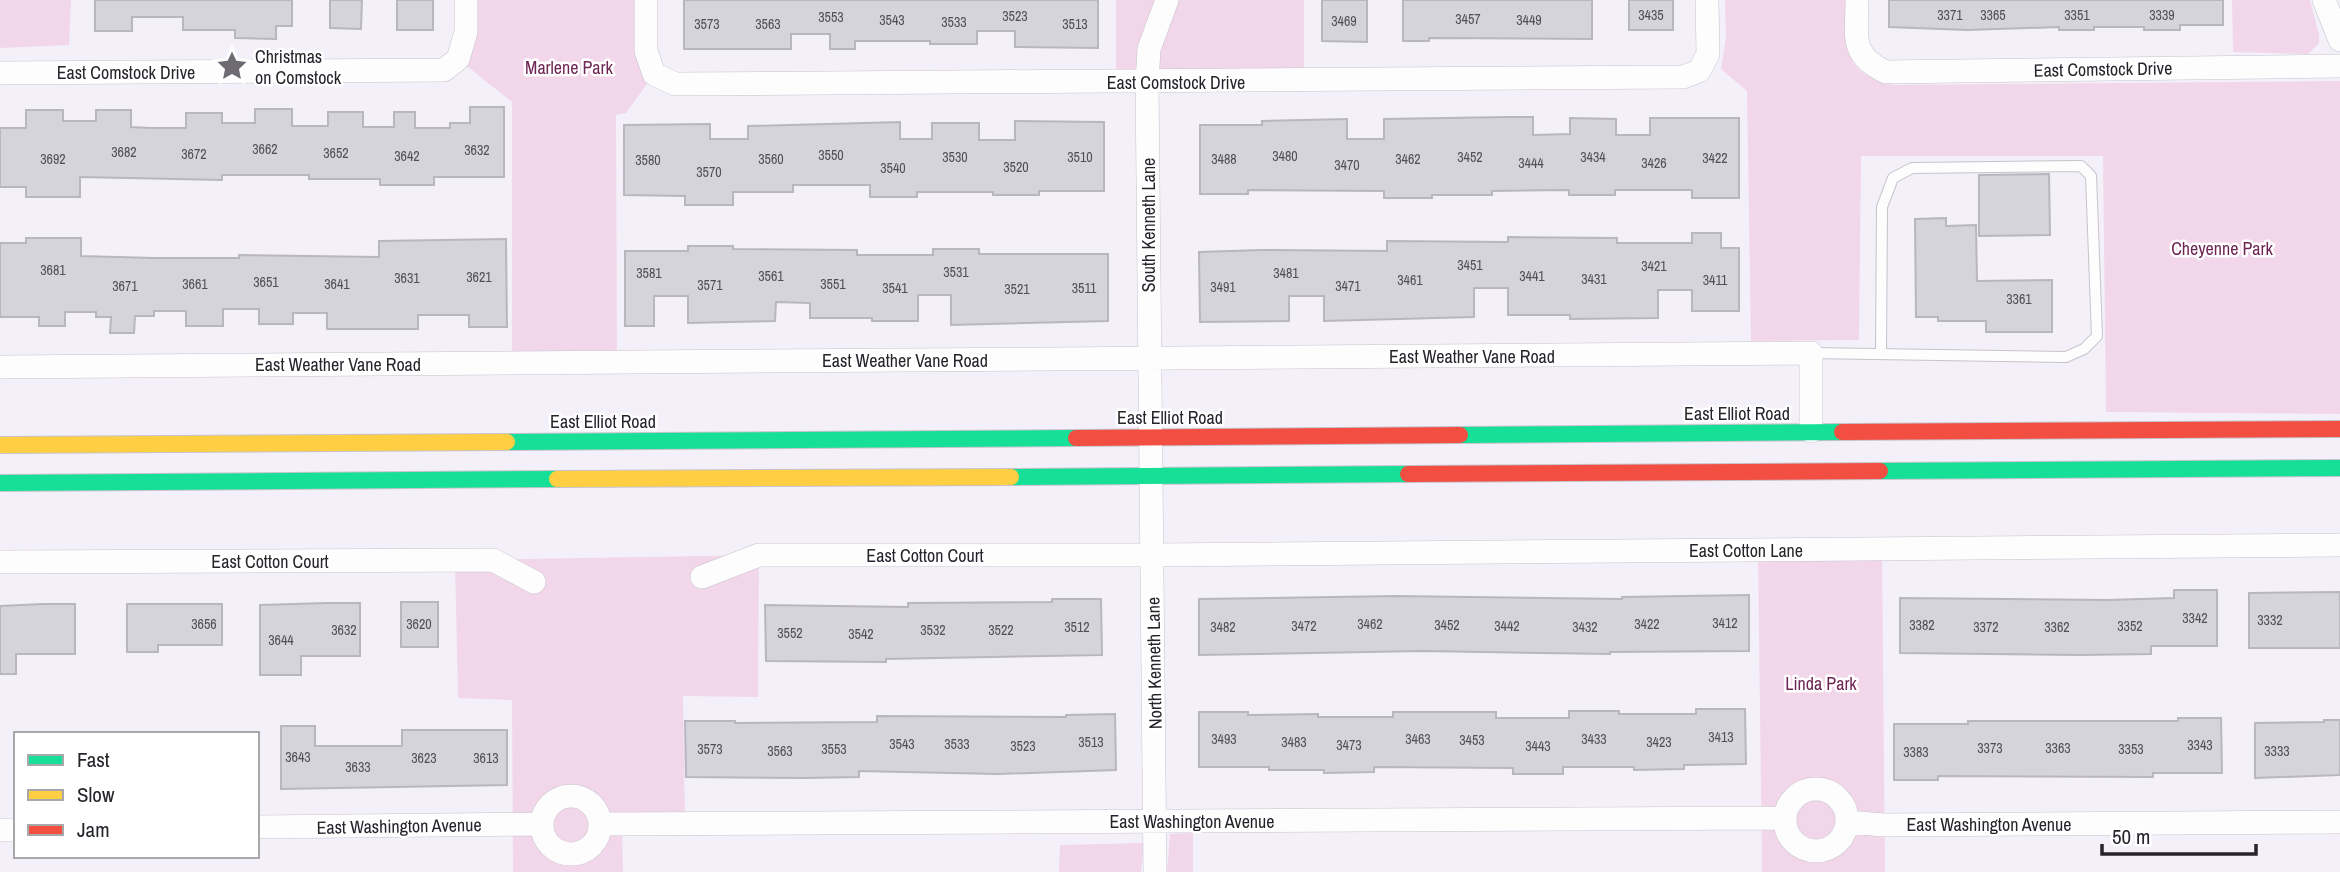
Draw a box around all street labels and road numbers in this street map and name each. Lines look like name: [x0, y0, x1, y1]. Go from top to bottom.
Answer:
street label: East Comstock Drive: [2033, 55, 2173, 83]
street label: East Comstock Drive: [57, 60, 195, 85]
street label: East Comstock Drive: [1107, 70, 1245, 95]
street label: South Kenneth Lane: [1136, 158, 1161, 292]
street label: East Weather Vane Road: [1389, 344, 1555, 369]
street label: East Weather Vane Road: [822, 348, 988, 373]
street label: East Weather Vane Road: [255, 352, 421, 377]
street label: East Elliot Road: [1684, 401, 1790, 426]
street label: East Elliot Road: [1117, 405, 1223, 430]
street label: East Elliot Road: [550, 409, 656, 434]
street label: East Cotton Lane: [1689, 538, 1803, 563]
street label: East Cotton Court: [866, 543, 984, 568]
street label: East Cotton Court: [211, 549, 329, 574]
street label: North Kenneth Lane: [1140, 597, 1168, 729]
street label: East Washington Avenue: [1110, 809, 1274, 834]
street label: East Washington Avenue: [316, 812, 482, 840]
street label: East Washington Avenue: [1907, 812, 2071, 837]

